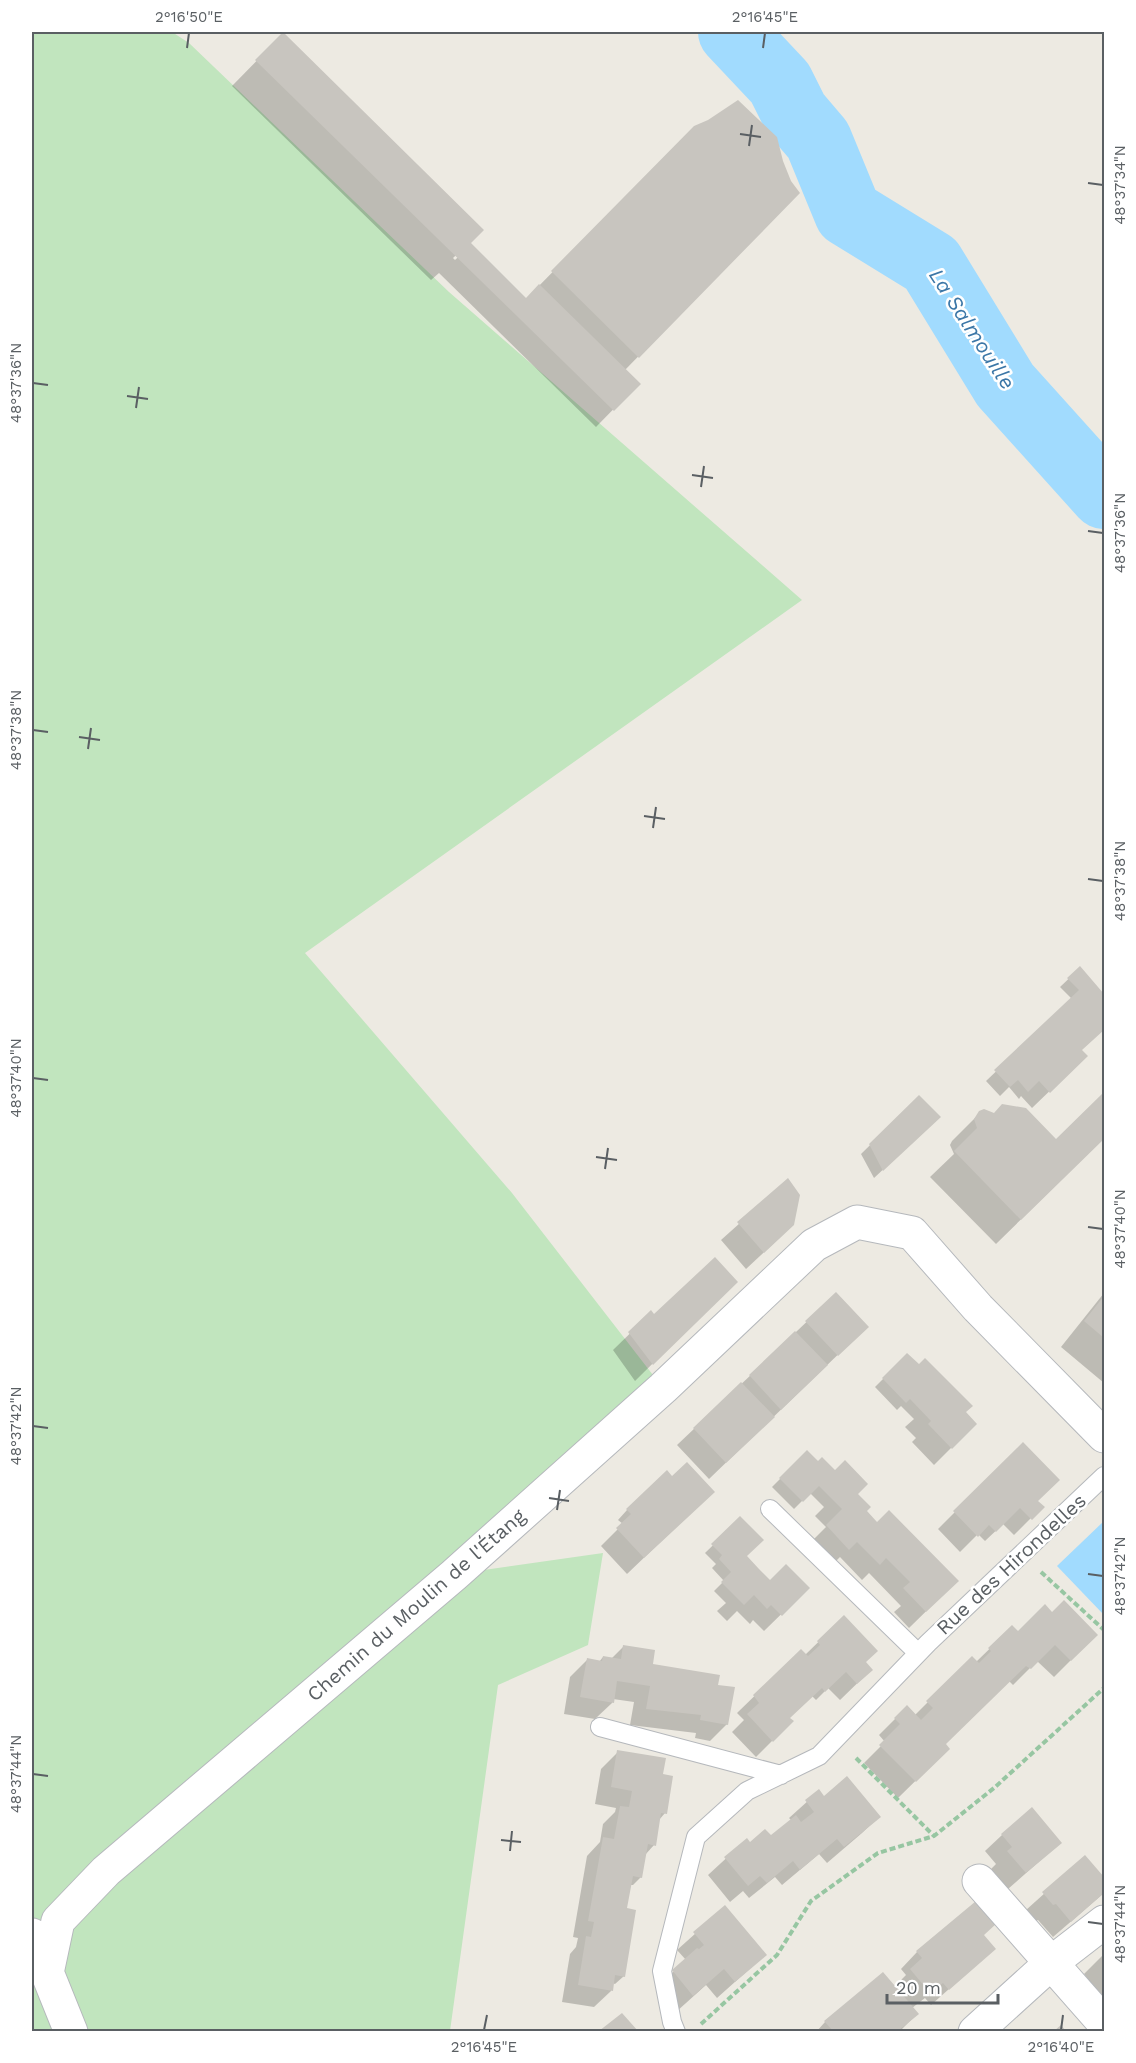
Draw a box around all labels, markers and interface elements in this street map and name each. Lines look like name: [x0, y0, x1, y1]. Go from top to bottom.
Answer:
text: 2°16'50"E: [155, 8, 223, 26]
text: 2°16'45"E: [732, 8, 798, 26]
text: 48°37'34"N: [1111, 145, 1129, 225]
water label: La Salmouille: [924, 264, 1021, 394]
text: 48°37'36"N: [7, 343, 25, 423]
text: 48°37'36"N: [1111, 493, 1129, 573]
text: 48°37'38"N: [7, 690, 25, 770]
text: 48°37'38"N: [1111, 841, 1129, 921]
text: 48°37'40"N: [7, 1038, 25, 1118]
text: 48°37'40"N: [1111, 1189, 1129, 1269]
text: 48°37'42"N: [7, 1387, 25, 1465]
street label: Rue des Hirondelles: [931, 1488, 1091, 1640]
street label: Chemin du Moulin de l'Étang: [302, 1503, 530, 1706]
text: 48°37'42"N: [1111, 1537, 1129, 1615]
text: 48°37'44"N: [7, 1735, 25, 1813]
text: 48°37'44"N: [1111, 1885, 1129, 1963]
scale bar: [887, 1967, 998, 2005]
text: 20 m: [896, 1977, 941, 1998]
text: 2°16'45"E: [451, 2038, 517, 2056]
text: 2°16'40"E: [1028, 2038, 1094, 2056]

